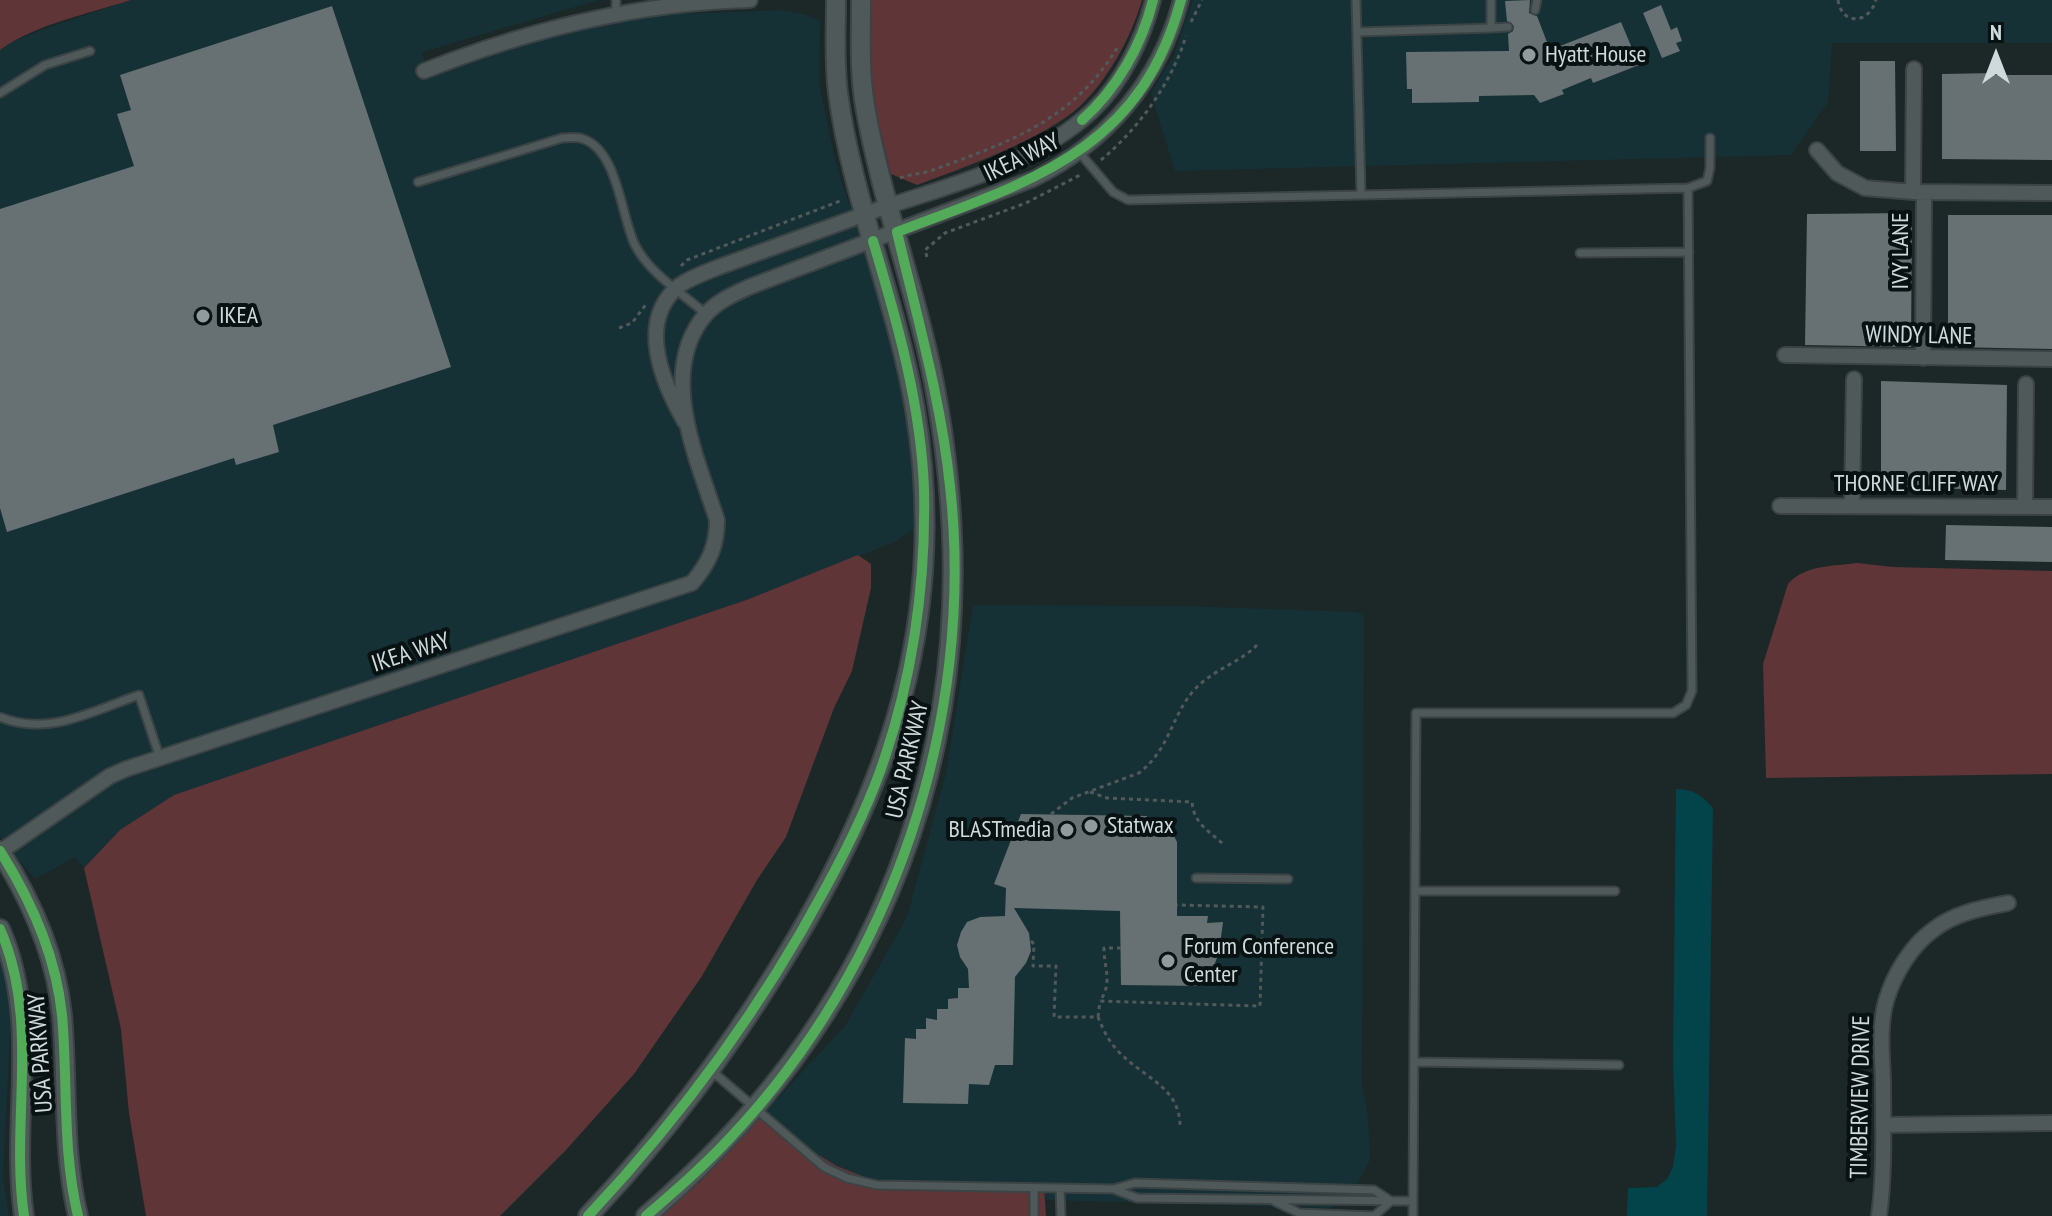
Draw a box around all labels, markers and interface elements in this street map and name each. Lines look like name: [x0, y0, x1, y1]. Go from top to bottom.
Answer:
north arrow: [1956, 16, 2036, 96]
text: N: [1990, 18, 2002, 46]
place label: Hyatt House: [1545, 41, 1646, 69]
marker: Hyatt House: [1520, 46, 1538, 64]
street label: IKEA WAY: [979, 127, 1065, 189]
street label: IVY LANE: [1887, 212, 1915, 290]
place label: IKEA: [219, 302, 258, 330]
marker: IKEA: [194, 307, 212, 325]
street label: WINDY LANE: [1865, 321, 1973, 351]
street label: THORNE CLIFF WAY: [1834, 470, 1998, 498]
street label: IKEA WAY: [368, 627, 454, 679]
street label: USA PARKWAY: [881, 698, 935, 822]
place label: Statwax: [1107, 812, 1174, 840]
place label: BLASTmedia: [949, 816, 1051, 844]
marker: Statwax: [1082, 817, 1100, 835]
marker: BLASTmedia: [1058, 821, 1076, 839]
place label: Forum Conference Center: [1184, 933, 1334, 989]
marker: Forum Conference Center: [1159, 952, 1177, 970]
street label: USA PARKWAY: [22, 992, 60, 1114]
street label: TIMBERVIEW DRIVE: [1845, 1015, 1877, 1179]

